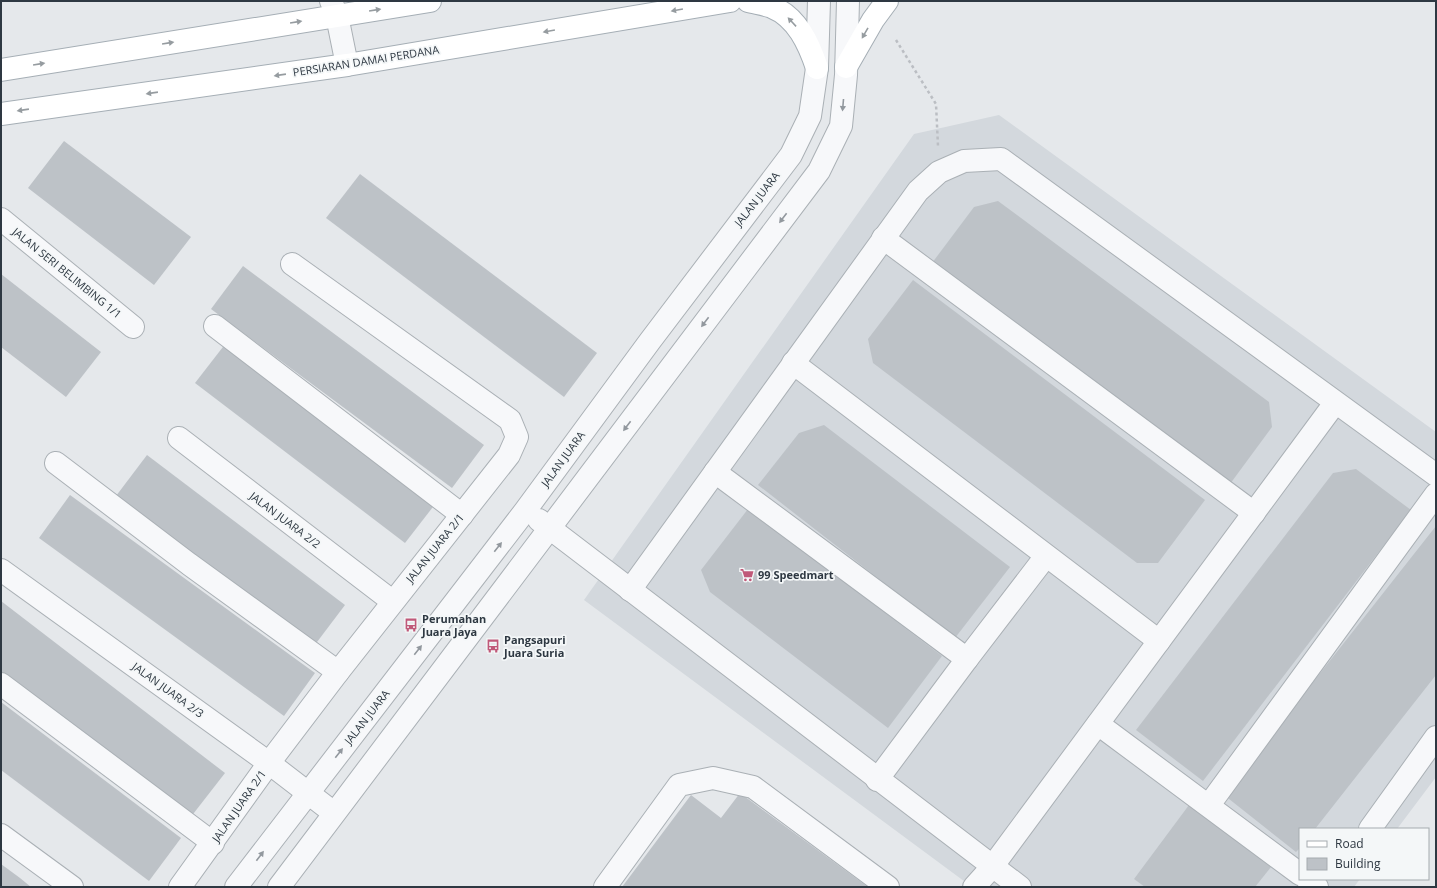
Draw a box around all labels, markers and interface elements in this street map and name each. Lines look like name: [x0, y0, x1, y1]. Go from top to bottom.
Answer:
one-way arrow: [369, 6, 381, 12]
one-way arrow: [671, 7, 684, 13]
one-way arrow: [787, 17, 797, 27]
one-way arrow: [290, 19, 302, 25]
one-way arrow: [862, 27, 869, 39]
one-way arrow: [543, 28, 555, 34]
one-way arrow: [162, 40, 174, 46]
street label: PERSIARAN DAMAI PERDANA: [292, 42, 440, 79]
one-way arrow: [33, 61, 46, 67]
one-way arrow: [274, 72, 286, 78]
one-way arrow: [146, 89, 158, 96]
one-way arrow: [839, 99, 846, 111]
one-way arrow: [17, 107, 29, 113]
street label: JALAN JUARA: [730, 168, 783, 230]
one-way arrow: [779, 213, 787, 224]
street label: JALAN SERI BELIMBING 1/1: [9, 223, 125, 321]
one-way arrow: [701, 317, 709, 327]
one-way arrow: [623, 421, 631, 431]
street label: JALAN JUARA: [537, 428, 588, 490]
street label: JALAN JUARA 2/2: [246, 487, 324, 551]
street label: JALAN JUARA 2/1: [401, 510, 467, 586]
one-way arrow: [493, 541, 502, 552]
supermarket icon: 99 Speedmart: [739, 567, 755, 583]
place label: 99 Speedmart: [758, 567, 834, 582]
place label: Perumahan Juara Jaya: [421, 611, 486, 639]
bus stop icon: Perumahan Juara Jaya: [403, 617, 419, 633]
place label: Pangsapuri Juara Suria: [503, 632, 566, 660]
bus stop icon: Pangsapuri Juara Suria: [485, 638, 501, 654]
one-way arrow: [414, 644, 422, 655]
street label: JALAN JUARA 2/3: [129, 658, 207, 721]
street label: JALAN JUARA: [340, 686, 393, 748]
one-way arrow: [335, 747, 343, 758]
street label: JALAN JUARA 2/1: [208, 767, 269, 846]
legend: [1299, 828, 1429, 880]
text: Road: [1335, 835, 1364, 852]
one-way arrow: [256, 851, 264, 861]
text: Building: [1335, 855, 1381, 872]

